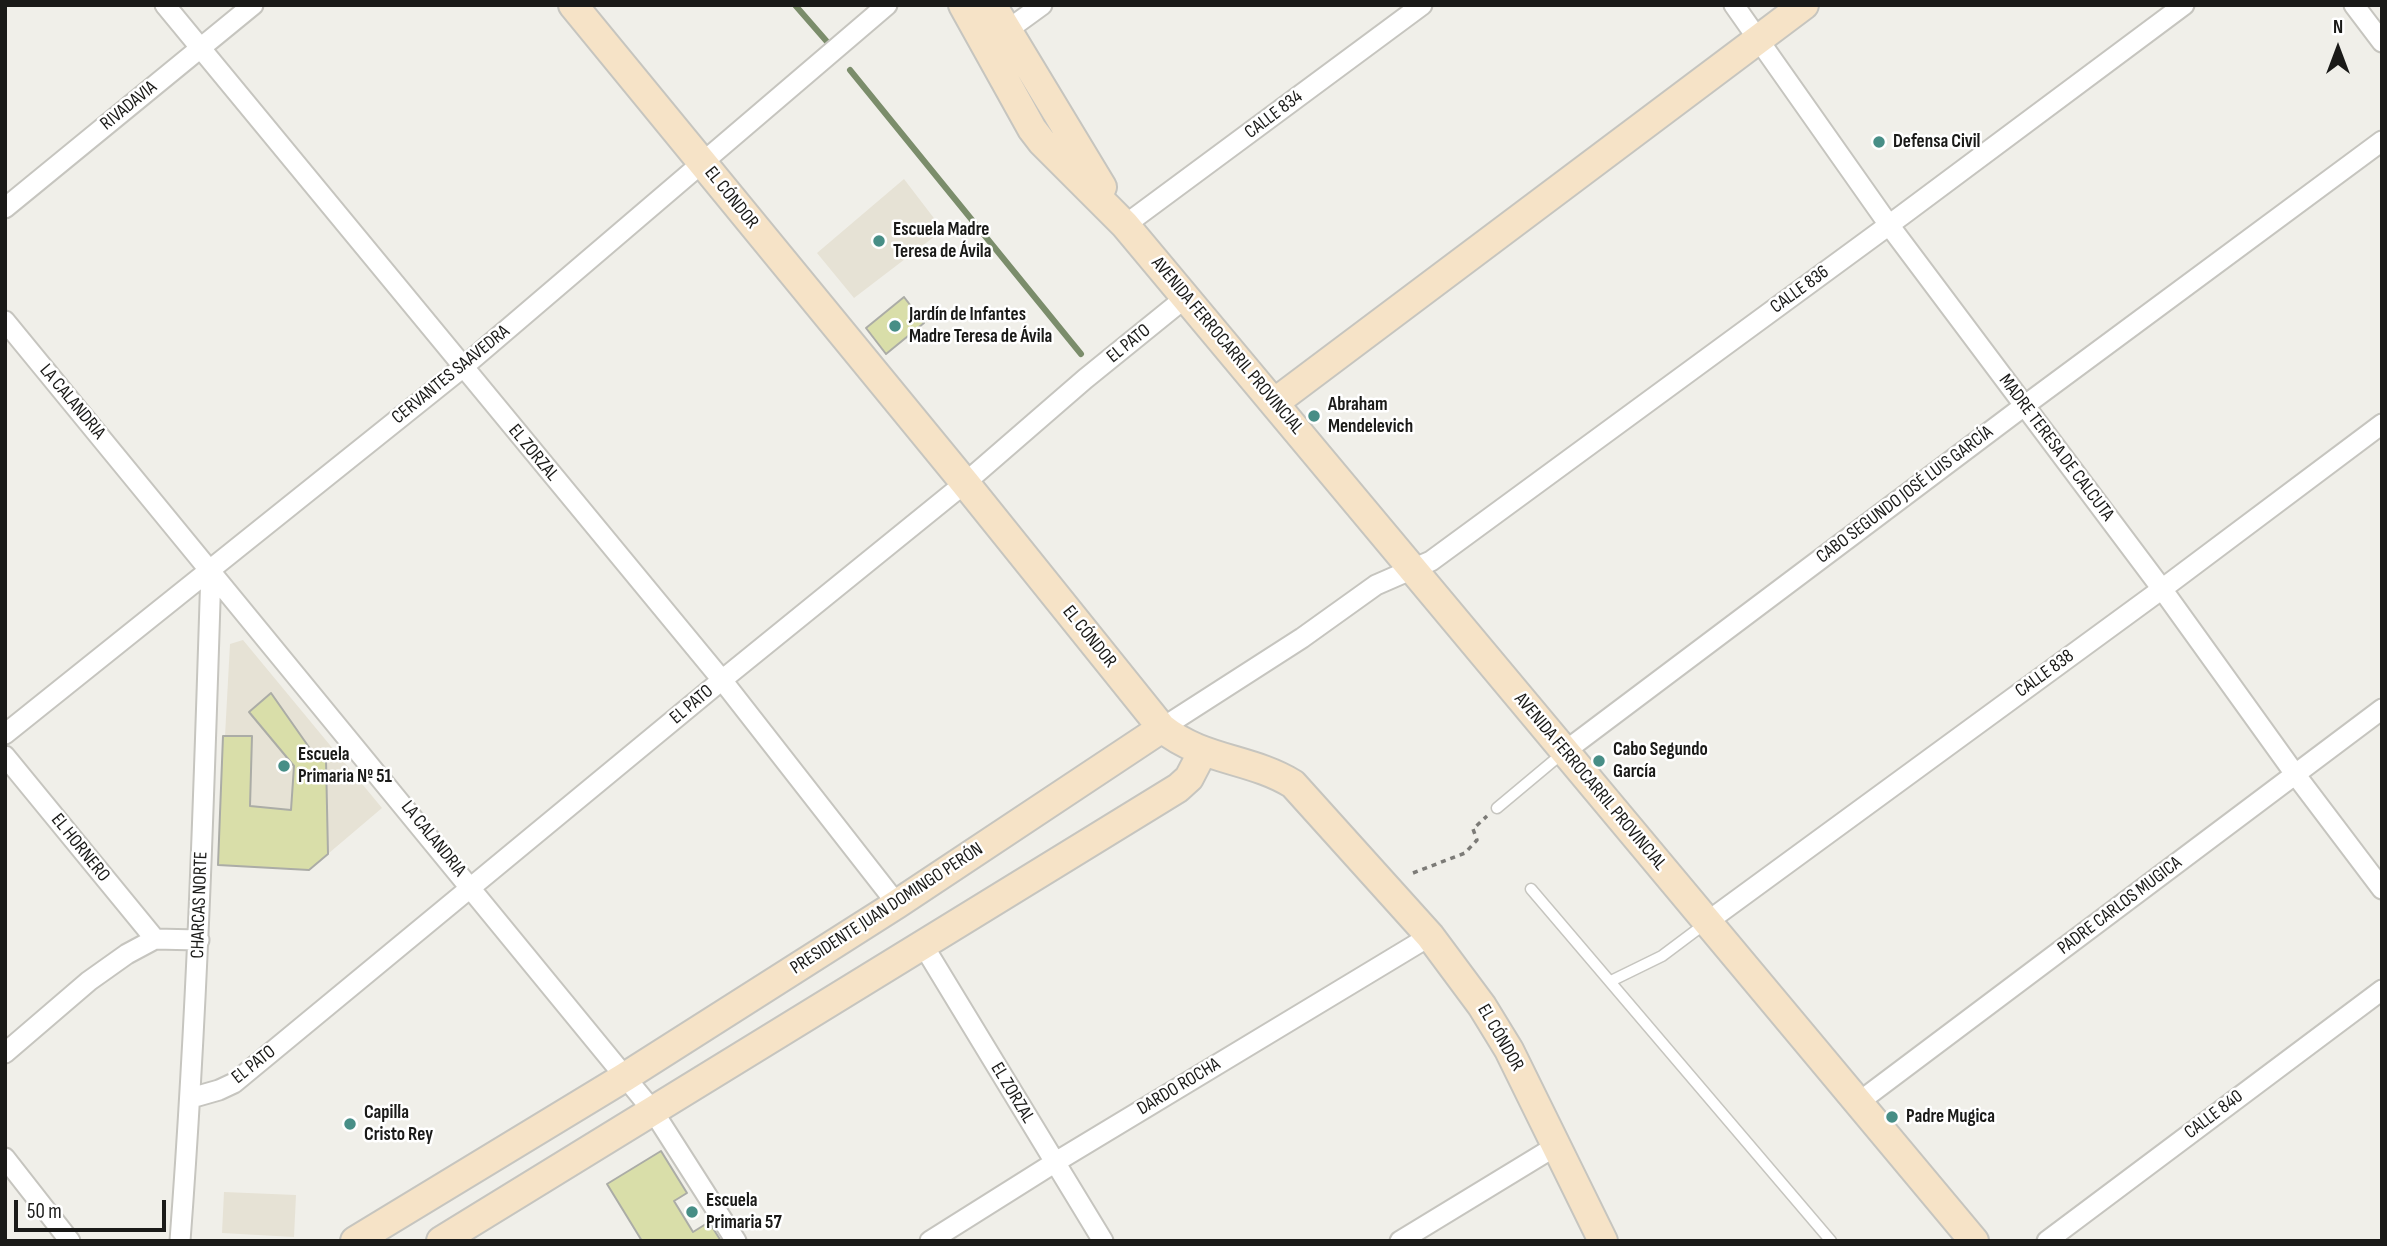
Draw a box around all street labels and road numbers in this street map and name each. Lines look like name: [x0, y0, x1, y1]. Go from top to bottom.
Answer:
street label: RIVADAVIA: [96, 76, 162, 136]
street label: CALLE 834: [1241, 86, 1307, 144]
street label: EL CÓNDOR: [699, 162, 763, 234]
street label: AVENIDA FERROCARRIL PROVINCIAL: [1146, 253, 1308, 439]
street label: CALLE 836: [1766, 261, 1834, 319]
street label: EL PATO: [1103, 320, 1155, 368]
street label: CERVANTES SAAVEDRA: [388, 321, 514, 429]
street label: LA CALANDRIA: [34, 360, 110, 444]
street label: MADRE TERESA DE CALCUTA: [1993, 370, 2119, 526]
street label: EL ZORZAL: [503, 420, 563, 486]
street label: CABO SEGUNDO JOSÉ LUIS GARCÍA: [1812, 421, 1998, 569]
street label: EL CÓNDOR: [1057, 601, 1121, 673]
street label: CALLE 838: [2011, 645, 2079, 703]
street label: EL PATO: [666, 680, 718, 730]
street label: AVENIDA FERROCARRIL PROVINCIAL: [1509, 689, 1671, 875]
street label: LA CALANDRIA: [396, 797, 470, 881]
street label: EL HORNERO: [46, 809, 114, 887]
street label: PRESIDENTE JUAN DOMINGO PERÓN: [786, 838, 988, 980]
street label: CHARCAS NORTE: [187, 851, 213, 959]
street label: PADRE CARLOS MUGICA: [2053, 852, 2187, 960]
street label: EL CÓNDOR: [1472, 1000, 1528, 1076]
street label: EL PATO: [227, 1041, 281, 1089]
street label: DARDO ROCHA: [1133, 1053, 1225, 1121]
street label: EL ZORZAL: [985, 1059, 1039, 1127]
street label: CALLE 840: [2180, 1086, 2248, 1144]

